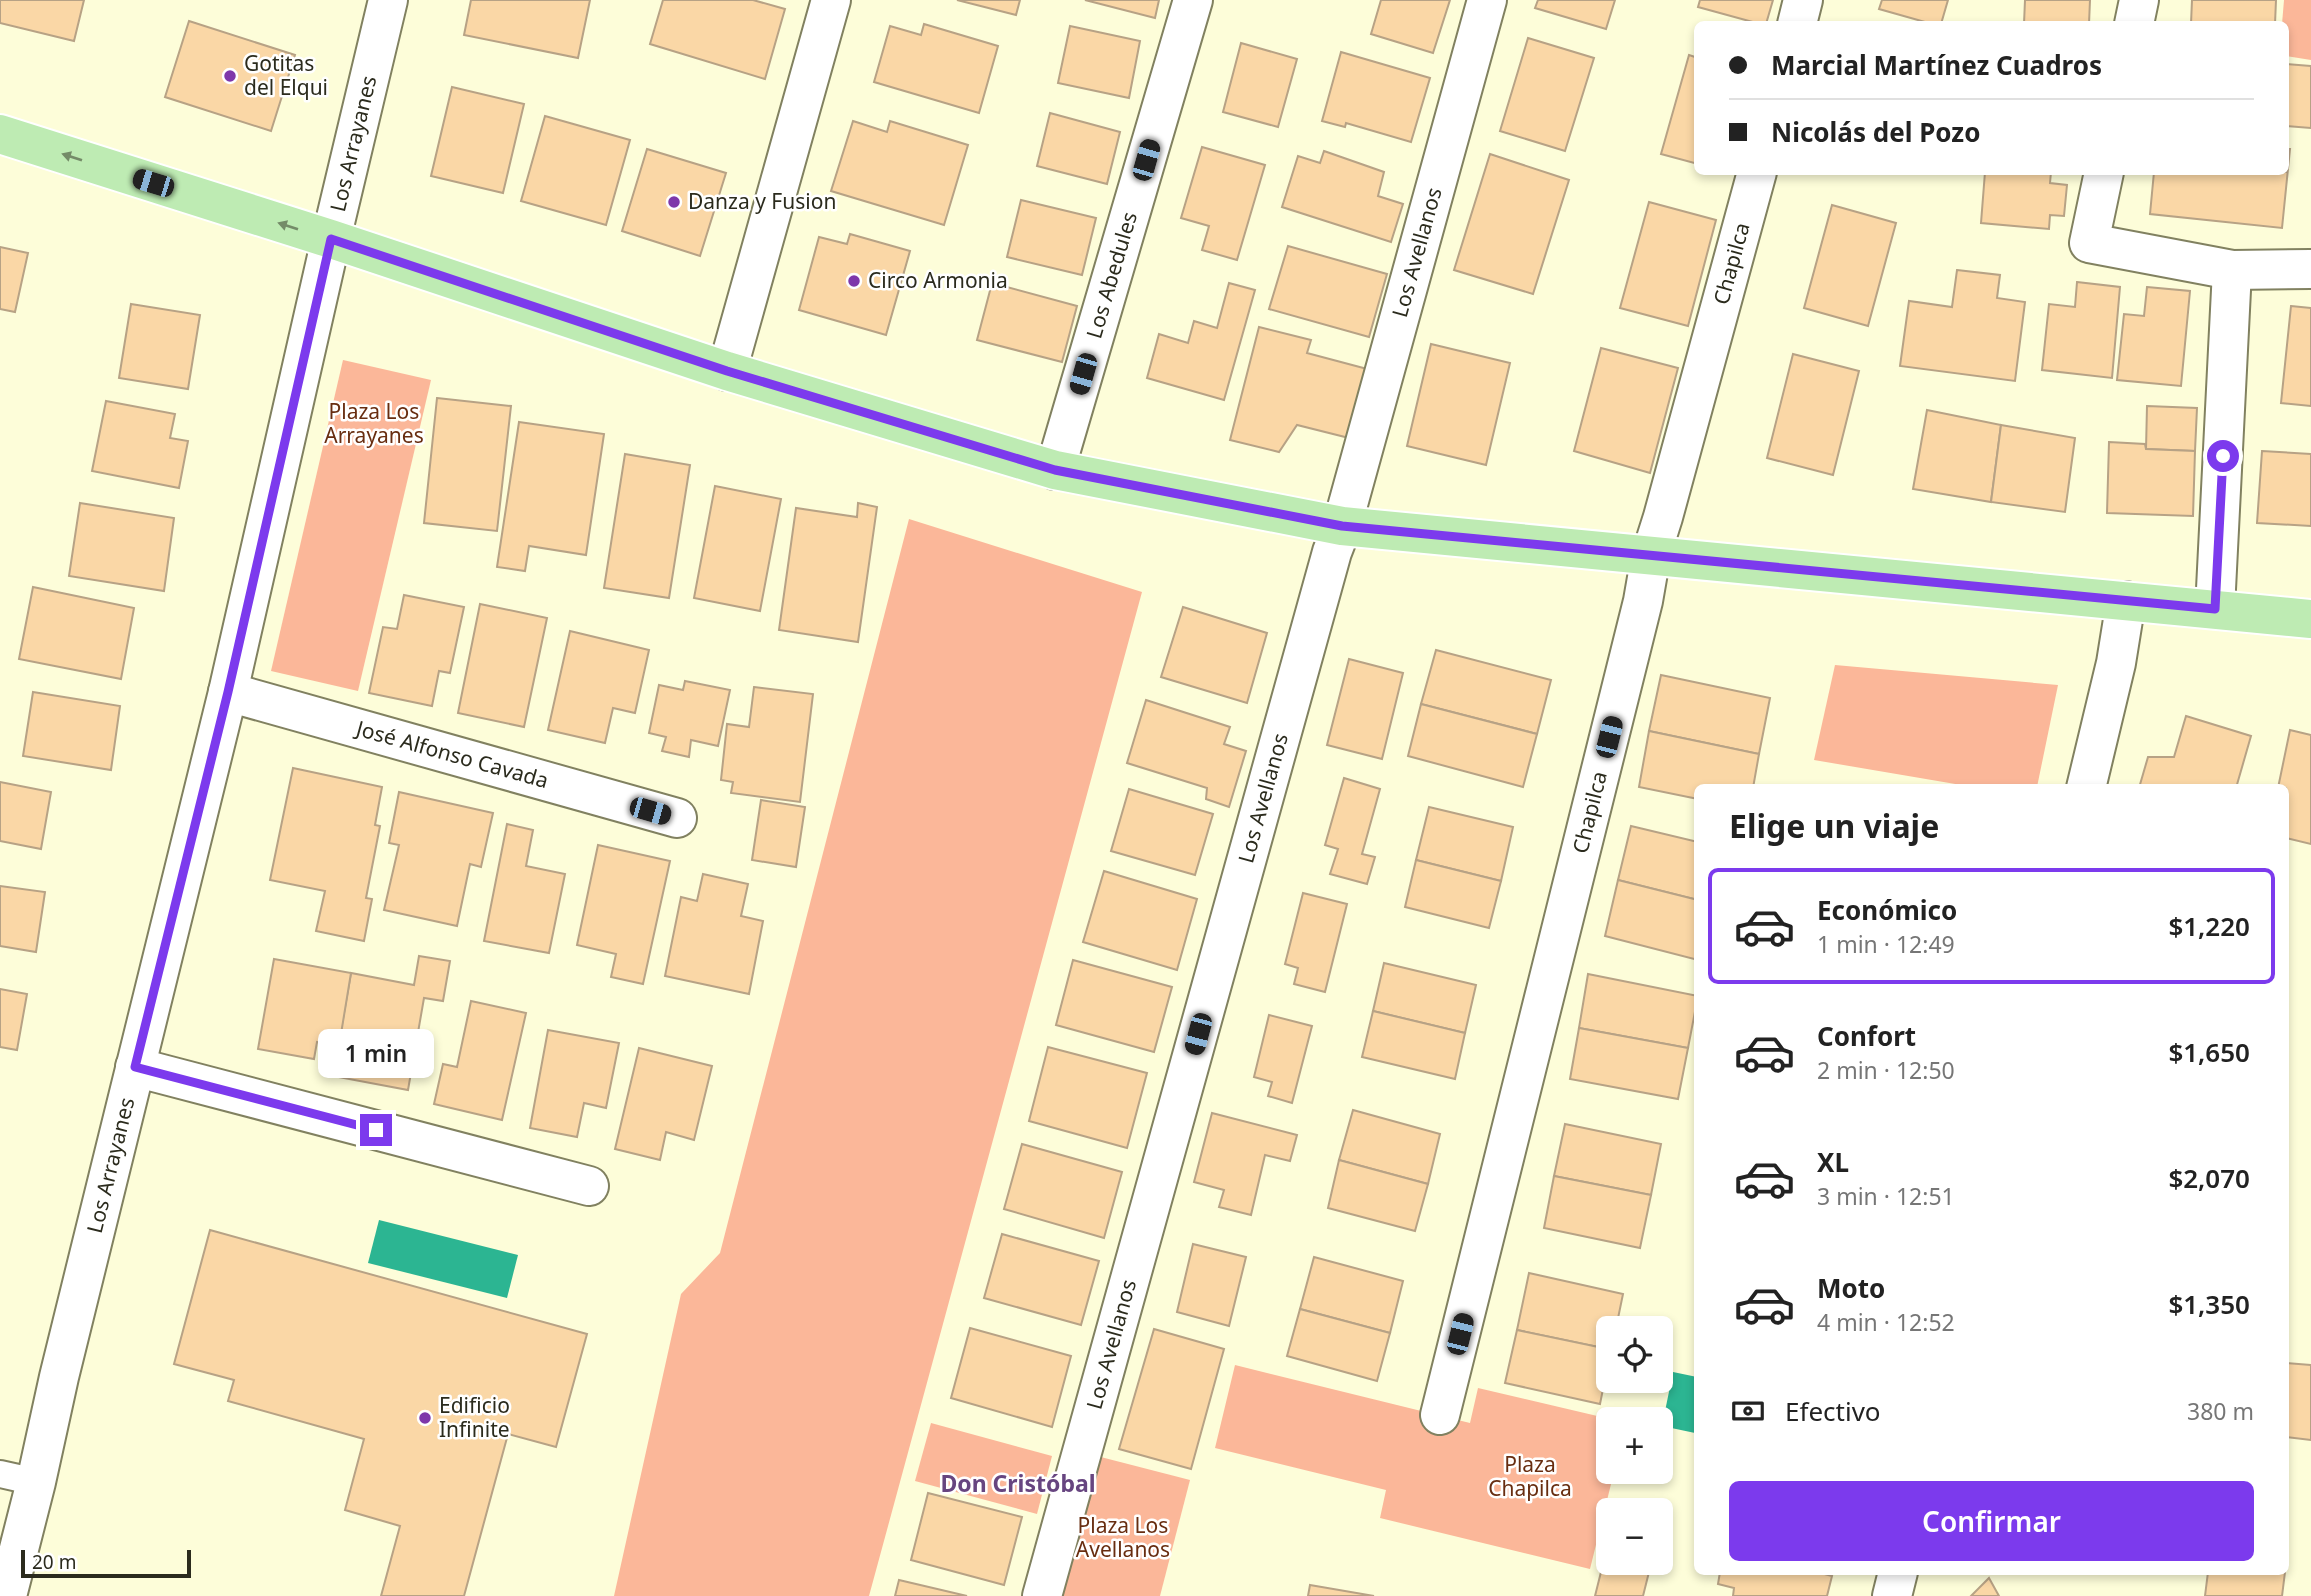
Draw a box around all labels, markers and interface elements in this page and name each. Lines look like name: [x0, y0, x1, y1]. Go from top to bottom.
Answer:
text: Marcial Martínez Cuadros: [1771, 47, 2102, 83]
place label: Gotitas del Elqui: [244, 49, 328, 101]
marker: Gotitas del Elqui: [222, 68, 238, 84]
street label: Los Arrayanes: [323, 73, 382, 214]
text: Nicolás del Pozo: [1771, 114, 1980, 150]
car: [1131, 137, 1162, 183]
one-way arrow: [61, 151, 82, 161]
car: [130, 167, 177, 199]
street label: Los Avellanos: [1385, 184, 1448, 320]
place label: Danza y Fusion: [688, 187, 836, 215]
marker: Danza y Fusion: [666, 194, 682, 210]
street label: Los Abedules: [1079, 208, 1143, 342]
street label: Chapilca: [1707, 219, 1756, 307]
one-way arrow: [278, 220, 299, 230]
place label: Circo Armonia: [868, 266, 1008, 294]
marker: Circo Armonia: [846, 273, 862, 289]
car: [1068, 351, 1099, 397]
park label: Plaza Los Arrayanes: [324, 397, 424, 449]
route start: [2207, 440, 2239, 472]
street label: José Alfonso Cavada: [352, 713, 552, 794]
car: [1594, 714, 1625, 760]
street label: Los Avellanos: [1231, 730, 1294, 866]
street label: Chapilca: [1566, 768, 1613, 856]
car: [627, 795, 674, 827]
text: Elige un viaje: [1729, 804, 1939, 847]
text: Económico: [1817, 892, 1957, 928]
icon: car: [1733, 895, 1796, 958]
text: $1,220: [2168, 908, 2250, 944]
text: 1 min · 12:49: [1817, 928, 1955, 960]
car: [1183, 1011, 1214, 1057]
text: Confort: [1817, 1018, 1916, 1054]
icon: car: [1733, 1021, 1796, 1084]
callout: 1 min: [318, 1028, 434, 1078]
text: $1,650: [2168, 1034, 2250, 1070]
text: 1 min: [345, 1037, 407, 1069]
text: 2 min · 12:50: [1817, 1054, 1955, 1086]
street label: Los Arrayanes: [80, 1094, 140, 1236]
route end: [360, 1114, 392, 1146]
text: XL: [1817, 1144, 1849, 1180]
icon: car: [1733, 1147, 1796, 1210]
text: $2,070: [2168, 1160, 2250, 1196]
text: 3 min · 12:51: [1817, 1180, 1955, 1212]
text: Moto: [1817, 1270, 1885, 1306]
icon: car: [1733, 1273, 1796, 1336]
street label: Los Avellanos: [1080, 1276, 1142, 1412]
text: $1,350: [2168, 1286, 2250, 1322]
text: 4 min · 12:52: [1817, 1306, 1955, 1338]
car: [1445, 1311, 1476, 1357]
map controls: [1596, 1316, 1673, 1575]
button: locate: [1596, 1316, 1673, 1393]
place label: Edificio Infinite: [439, 1391, 510, 1443]
icon: cash: [1729, 1392, 1767, 1430]
text: Efectivo: [1785, 1393, 1881, 1429]
text: 380 m: [2187, 1395, 2254, 1427]
button: +: [1596, 1407, 1673, 1484]
marker: Edificio Infinite: [417, 1410, 433, 1426]
park label: Plaza Chapilca: [1488, 1450, 1572, 1502]
district label: Don Cristóbal: [940, 1467, 1096, 1499]
button: Confirmar: [1729, 1481, 2254, 1561]
button: −: [1596, 1498, 1673, 1575]
park label: Plaza Los Avellanos: [1076, 1511, 1170, 1563]
scale bar: [21, 1547, 191, 1579]
text: 20 m: [32, 1549, 76, 1575]

